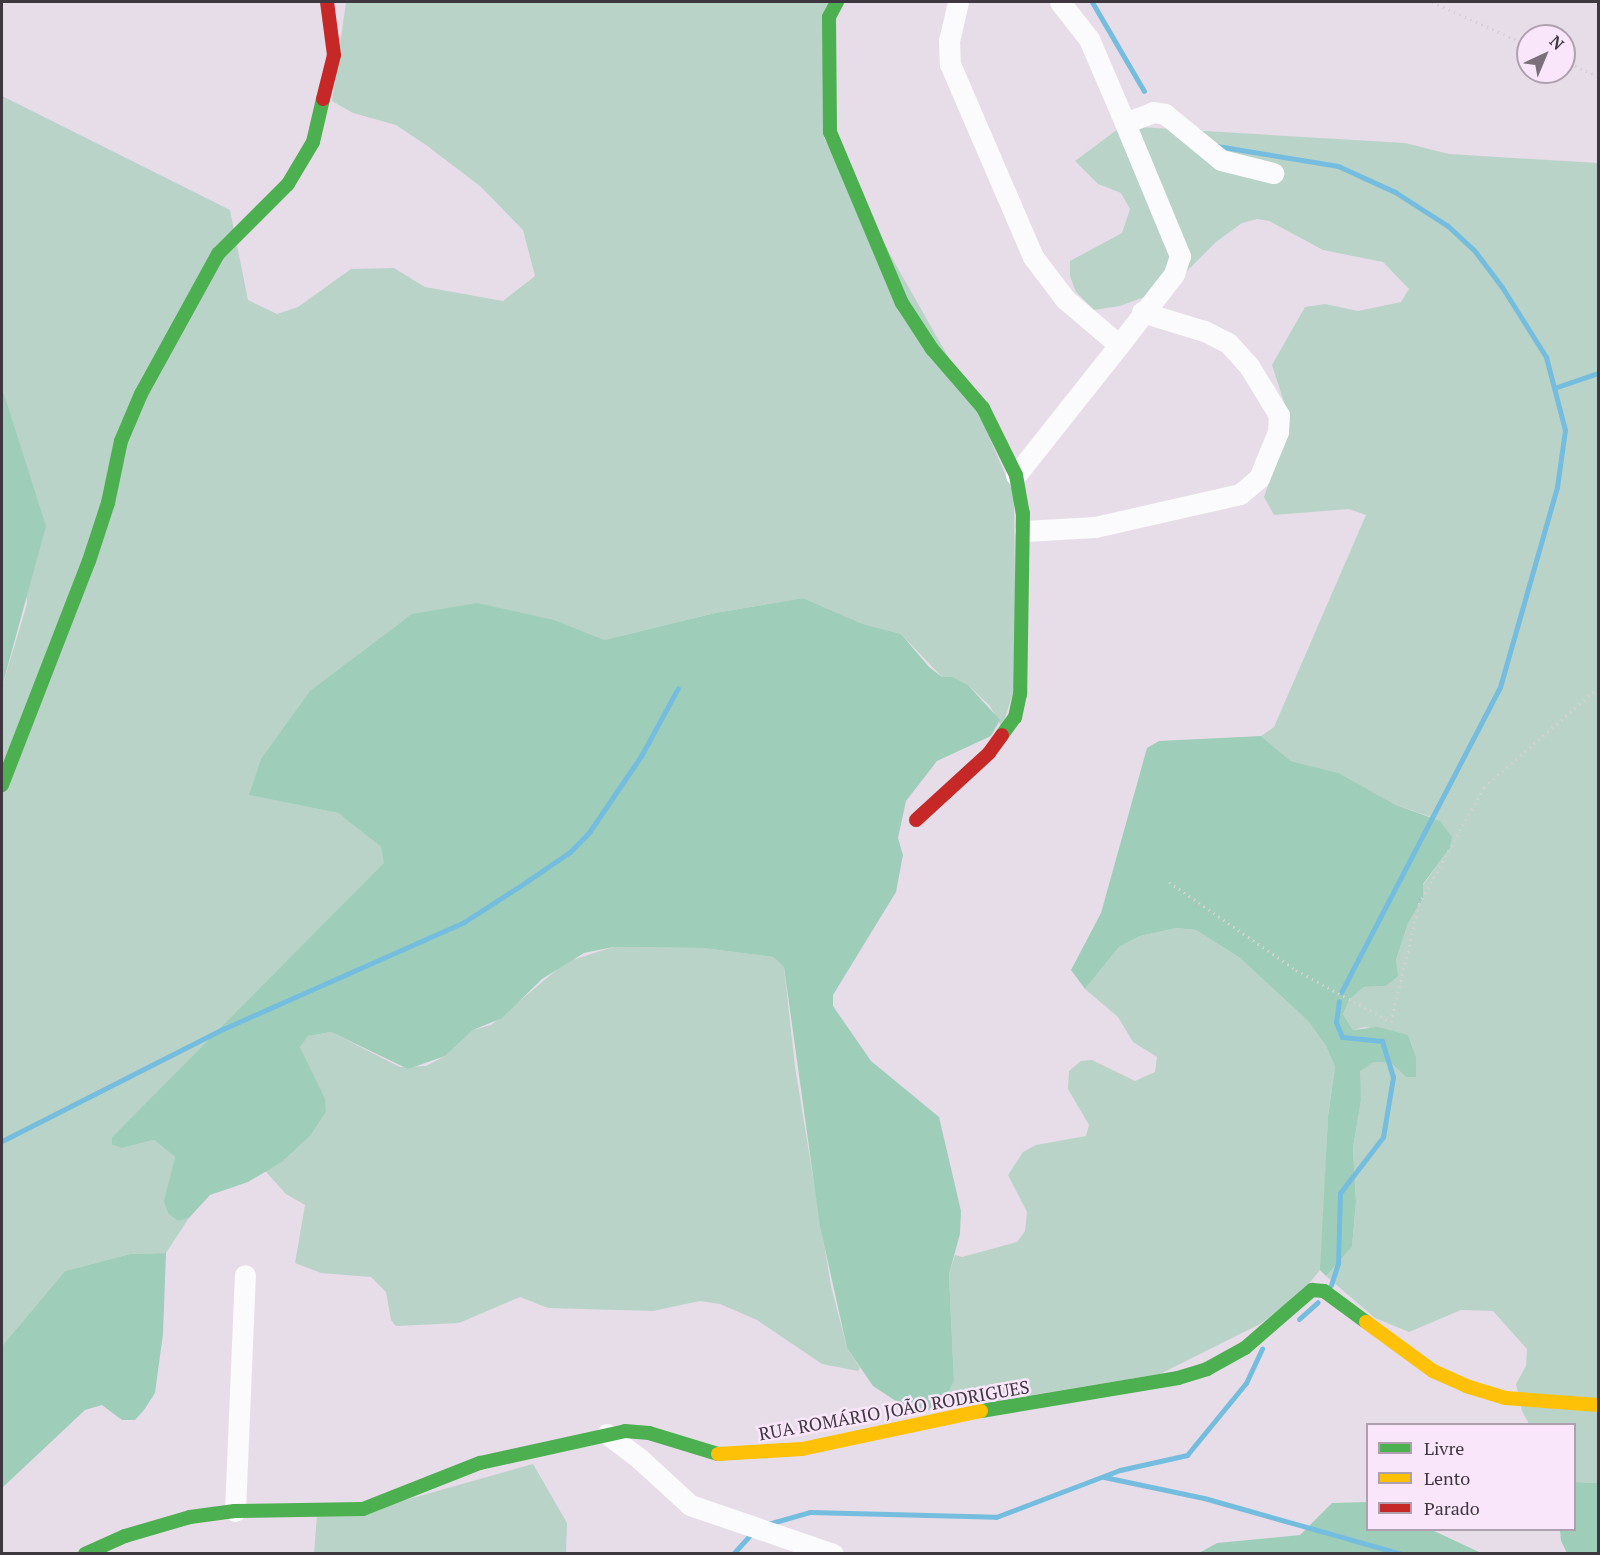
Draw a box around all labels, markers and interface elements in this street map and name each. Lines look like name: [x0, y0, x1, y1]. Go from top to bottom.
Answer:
north arrow: [1516, 24, 1576, 84]
text: N: [1545, 30, 1569, 55]
street label: RUA ROMÁRIO JOÃO RODRIGUES: [757, 1376, 1031, 1444]
legend: [1366, 1423, 1576, 1531]
text: Livre: [1424, 1436, 1464, 1460]
text: Lento: [1424, 1466, 1470, 1490]
text: Parado: [1424, 1496, 1480, 1520]

